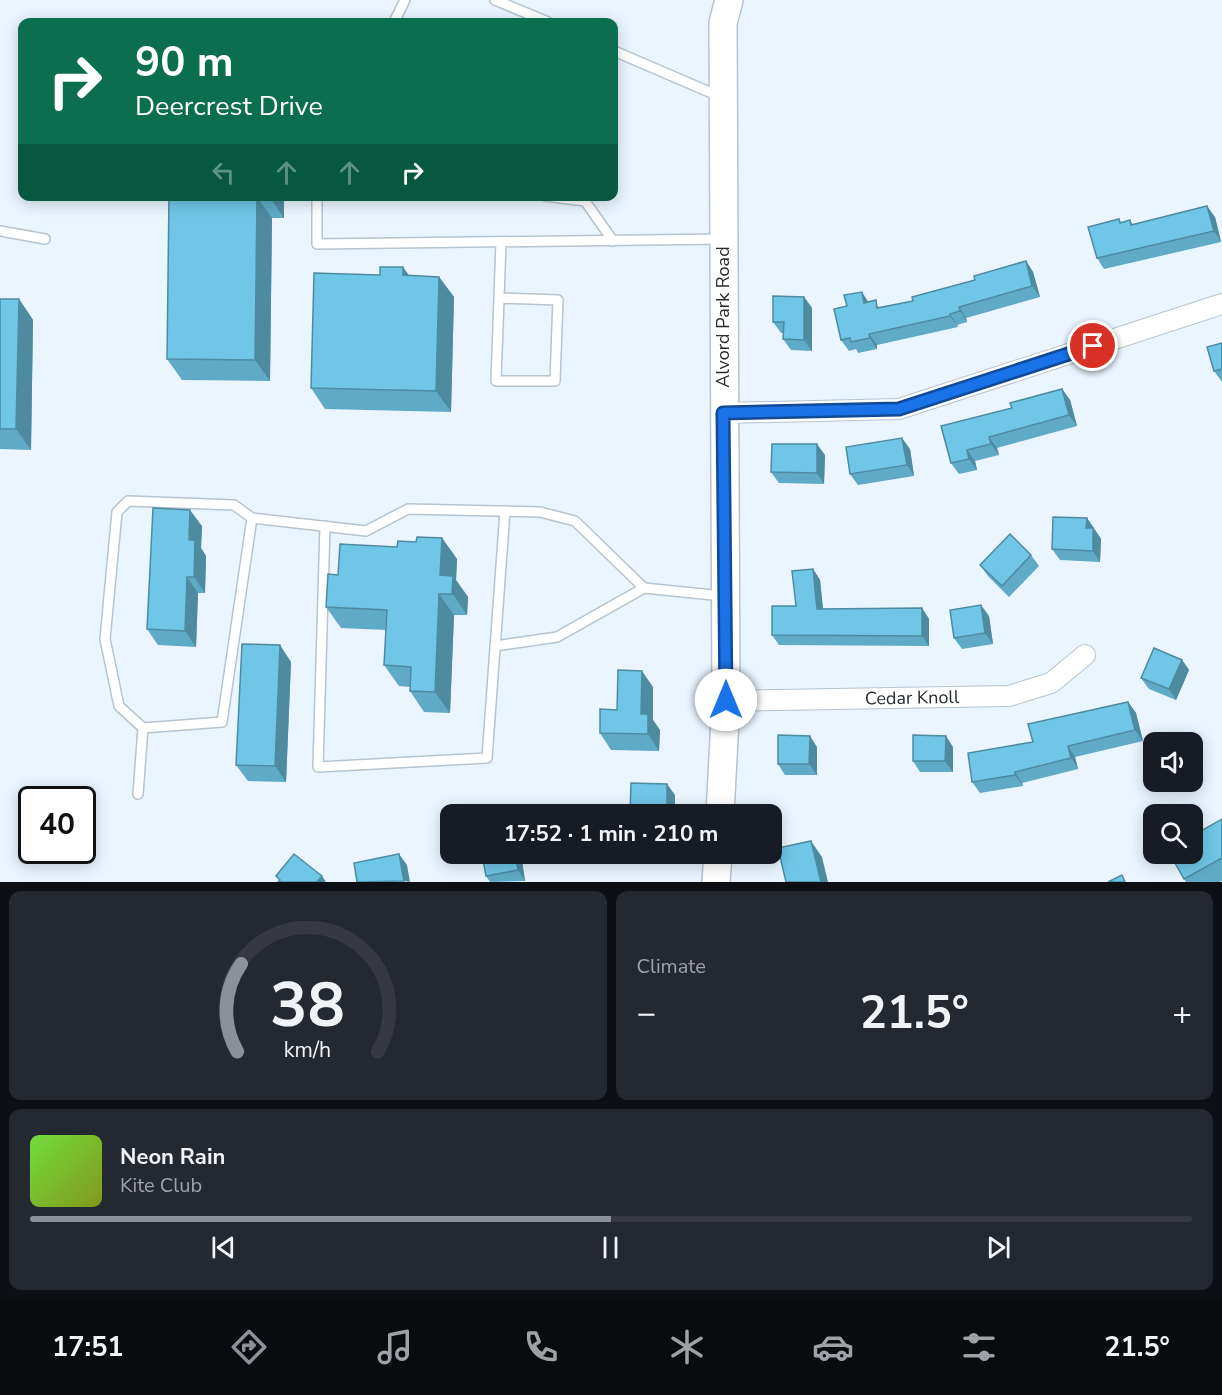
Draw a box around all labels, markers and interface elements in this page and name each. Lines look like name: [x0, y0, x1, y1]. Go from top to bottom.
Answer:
text: 90 m: [135, 34, 234, 91]
icon: right: [36, 42, 114, 120]
text: Deercrest Drive: [135, 88, 323, 125]
icon: left: [207, 156, 240, 189]
icon: ahead: [270, 156, 303, 189]
icon: ahead: [333, 156, 366, 189]
icon: right: [396, 156, 429, 189]
street label: Alvord Park Road: [711, 246, 735, 388]
pin: [1067, 320, 1118, 371]
icon: arrive: [1076, 329, 1109, 362]
position arrow: [694, 668, 758, 732]
street label: Cedar Knoll: [865, 685, 960, 711]
map controls: [1143, 732, 1203, 864]
button: sound: [1143, 732, 1203, 792]
speed limit sign: 40: [18, 786, 96, 864]
button: search: [1143, 804, 1203, 864]
text: 17:52 · 1 min · 210 m: [504, 819, 718, 849]
text: Climate: [637, 953, 706, 980]
text: 38: [270, 963, 345, 1048]
text: 21.5°: [860, 983, 969, 1044]
text: −: [637, 991, 656, 1036]
text: +: [1172, 991, 1192, 1036]
text: km/h: [284, 1036, 331, 1066]
text: Neon Rain: [120, 1142, 225, 1172]
text: Kite Club: [120, 1172, 202, 1199]
icon: previous: [207, 1231, 240, 1264]
icon: pause: [594, 1231, 627, 1264]
icon: next: [982, 1231, 1015, 1264]
icon: directions: [228, 1326, 270, 1368]
icon: music: [374, 1326, 416, 1368]
icon: phone: [520, 1326, 562, 1368]
icon: climate: [666, 1326, 708, 1368]
icon: car: [812, 1326, 854, 1368]
icon: filters: [958, 1326, 1000, 1368]
text: 17:51: [52, 1329, 124, 1366]
text: 21.5°: [1104, 1329, 1170, 1366]

